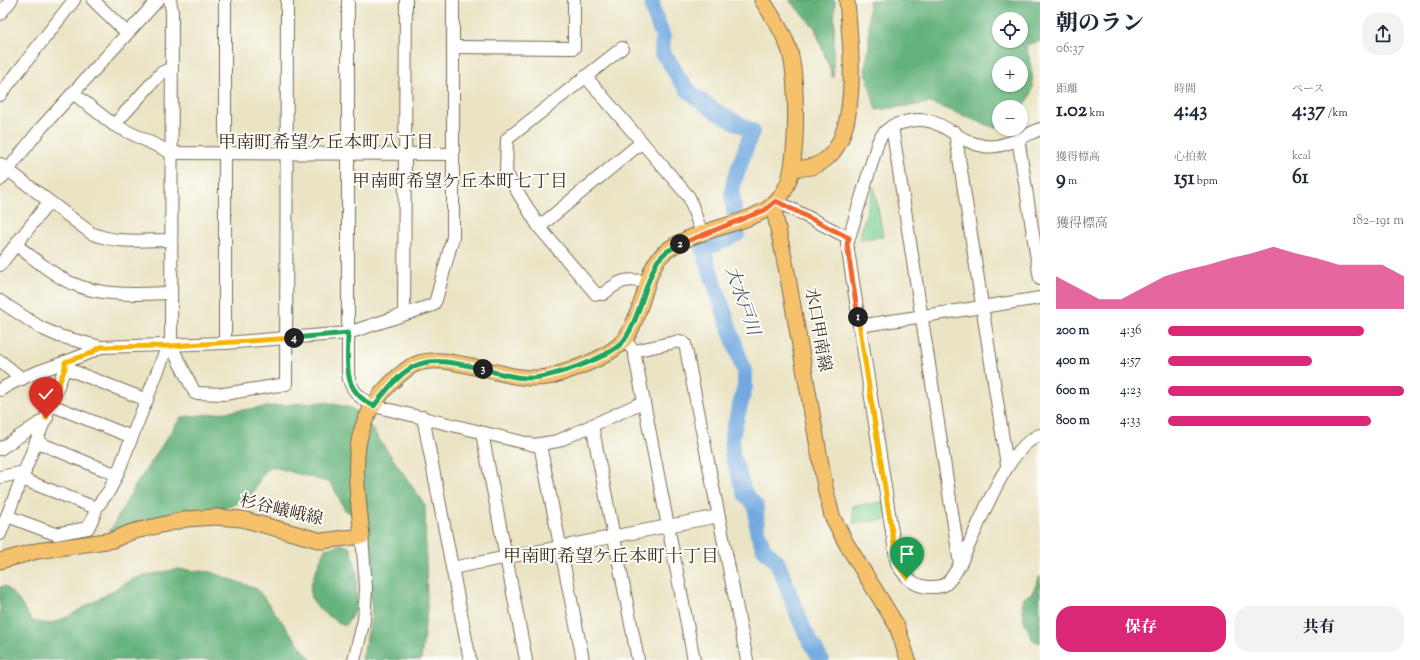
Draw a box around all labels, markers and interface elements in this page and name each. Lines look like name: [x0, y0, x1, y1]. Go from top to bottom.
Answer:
text: 朝のラン: [1056, 9, 1144, 41]
map controls: [992, 12, 1028, 136]
button: locate: [992, 12, 1028, 48]
button: share: [1362, 13, 1404, 55]
text: 06:37: [1056, 40, 1084, 58]
button: +: [992, 56, 1028, 92]
text: 距離: [1056, 81, 1078, 97]
text: 時間: [1174, 81, 1196, 97]
text: ペース: [1292, 81, 1324, 97]
text: 1.02: [1056, 97, 1087, 126]
text: 4:43: [1174, 97, 1207, 126]
text: 4:37: [1292, 97, 1325, 126]
button: −: [992, 100, 1028, 136]
text: km: [1087, 105, 1104, 121]
text: /km: [1325, 105, 1348, 121]
district label: 甲南町希望ケ丘本町八丁目: [218, 131, 434, 157]
text: kcal: [1292, 148, 1311, 164]
text: 獲得標高: [1056, 149, 1100, 165]
text: 心拍数: [1174, 149, 1207, 165]
text: 61: [1292, 164, 1309, 193]
text: 9: [1056, 165, 1066, 194]
text: 151: [1174, 165, 1194, 194]
district label: 甲南町希望ケ丘本町七丁目: [352, 170, 568, 196]
text: m: [1066, 173, 1077, 189]
text: bpm: [1194, 173, 1218, 189]
text: 182–191 m: [1352, 212, 1404, 230]
text: 獲得標高: [1056, 215, 1108, 233]
pin: 2: [670, 234, 690, 254]
text: 2: [677, 236, 683, 252]
water label: 大水戸川: [717, 263, 766, 341]
street label: 水口甲南線: [798, 286, 836, 374]
pin: 1: [848, 307, 868, 327]
text: 1: [856, 309, 860, 325]
text: 200 m: [1056, 322, 1089, 340]
text: 4:36: [1120, 322, 1142, 340]
pin: 4: [284, 328, 304, 348]
text: 4: [291, 330, 297, 346]
text: 400 m: [1056, 352, 1090, 370]
text: 4:57: [1120, 352, 1141, 370]
pin: 3: [473, 359, 493, 379]
text: 3: [481, 361, 485, 377]
pin: [29, 377, 63, 418]
text: 600 m: [1056, 382, 1090, 400]
text: 4:23: [1120, 382, 1141, 400]
icon: check: [35, 383, 57, 405]
text: 800 m: [1056, 412, 1090, 430]
text: 4:33: [1120, 412, 1140, 430]
street label: 杉谷嶬峨線: [237, 490, 325, 532]
pin: [890, 537, 924, 578]
icon: arrive: [896, 543, 918, 565]
district label: 甲南町希望ケ丘本町十丁目: [503, 545, 719, 571]
button: 保存: [1056, 606, 1226, 652]
button: 共有: [1234, 606, 1404, 652]

